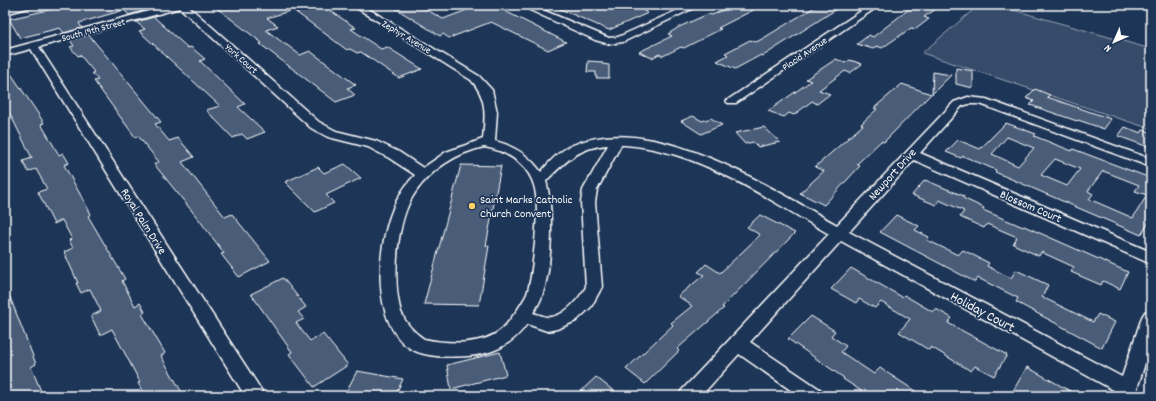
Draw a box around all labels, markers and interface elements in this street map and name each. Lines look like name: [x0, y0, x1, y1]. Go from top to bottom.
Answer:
street label: South 19th Street: [60, 16, 127, 46]
street label: Zephyr Avenue: [379, 17, 434, 58]
north arrow: [1094, 22, 1134, 62]
street label: Placid Avenue: [780, 34, 831, 75]
text: N: [1100, 40, 1116, 55]
street label: York Court: [221, 41, 260, 78]
street label: Newport Drive: [865, 145, 921, 205]
street label: Royal Palm Drive: [116, 185, 170, 258]
street label: Blossom Court: [997, 187, 1064, 228]
place label: Saint Marks Catholic Church Convent: [480, 192, 573, 223]
marker: Saint Marks Catholic Church Convent: [467, 201, 477, 211]
street label: Holiday Court: [946, 287, 1018, 338]

